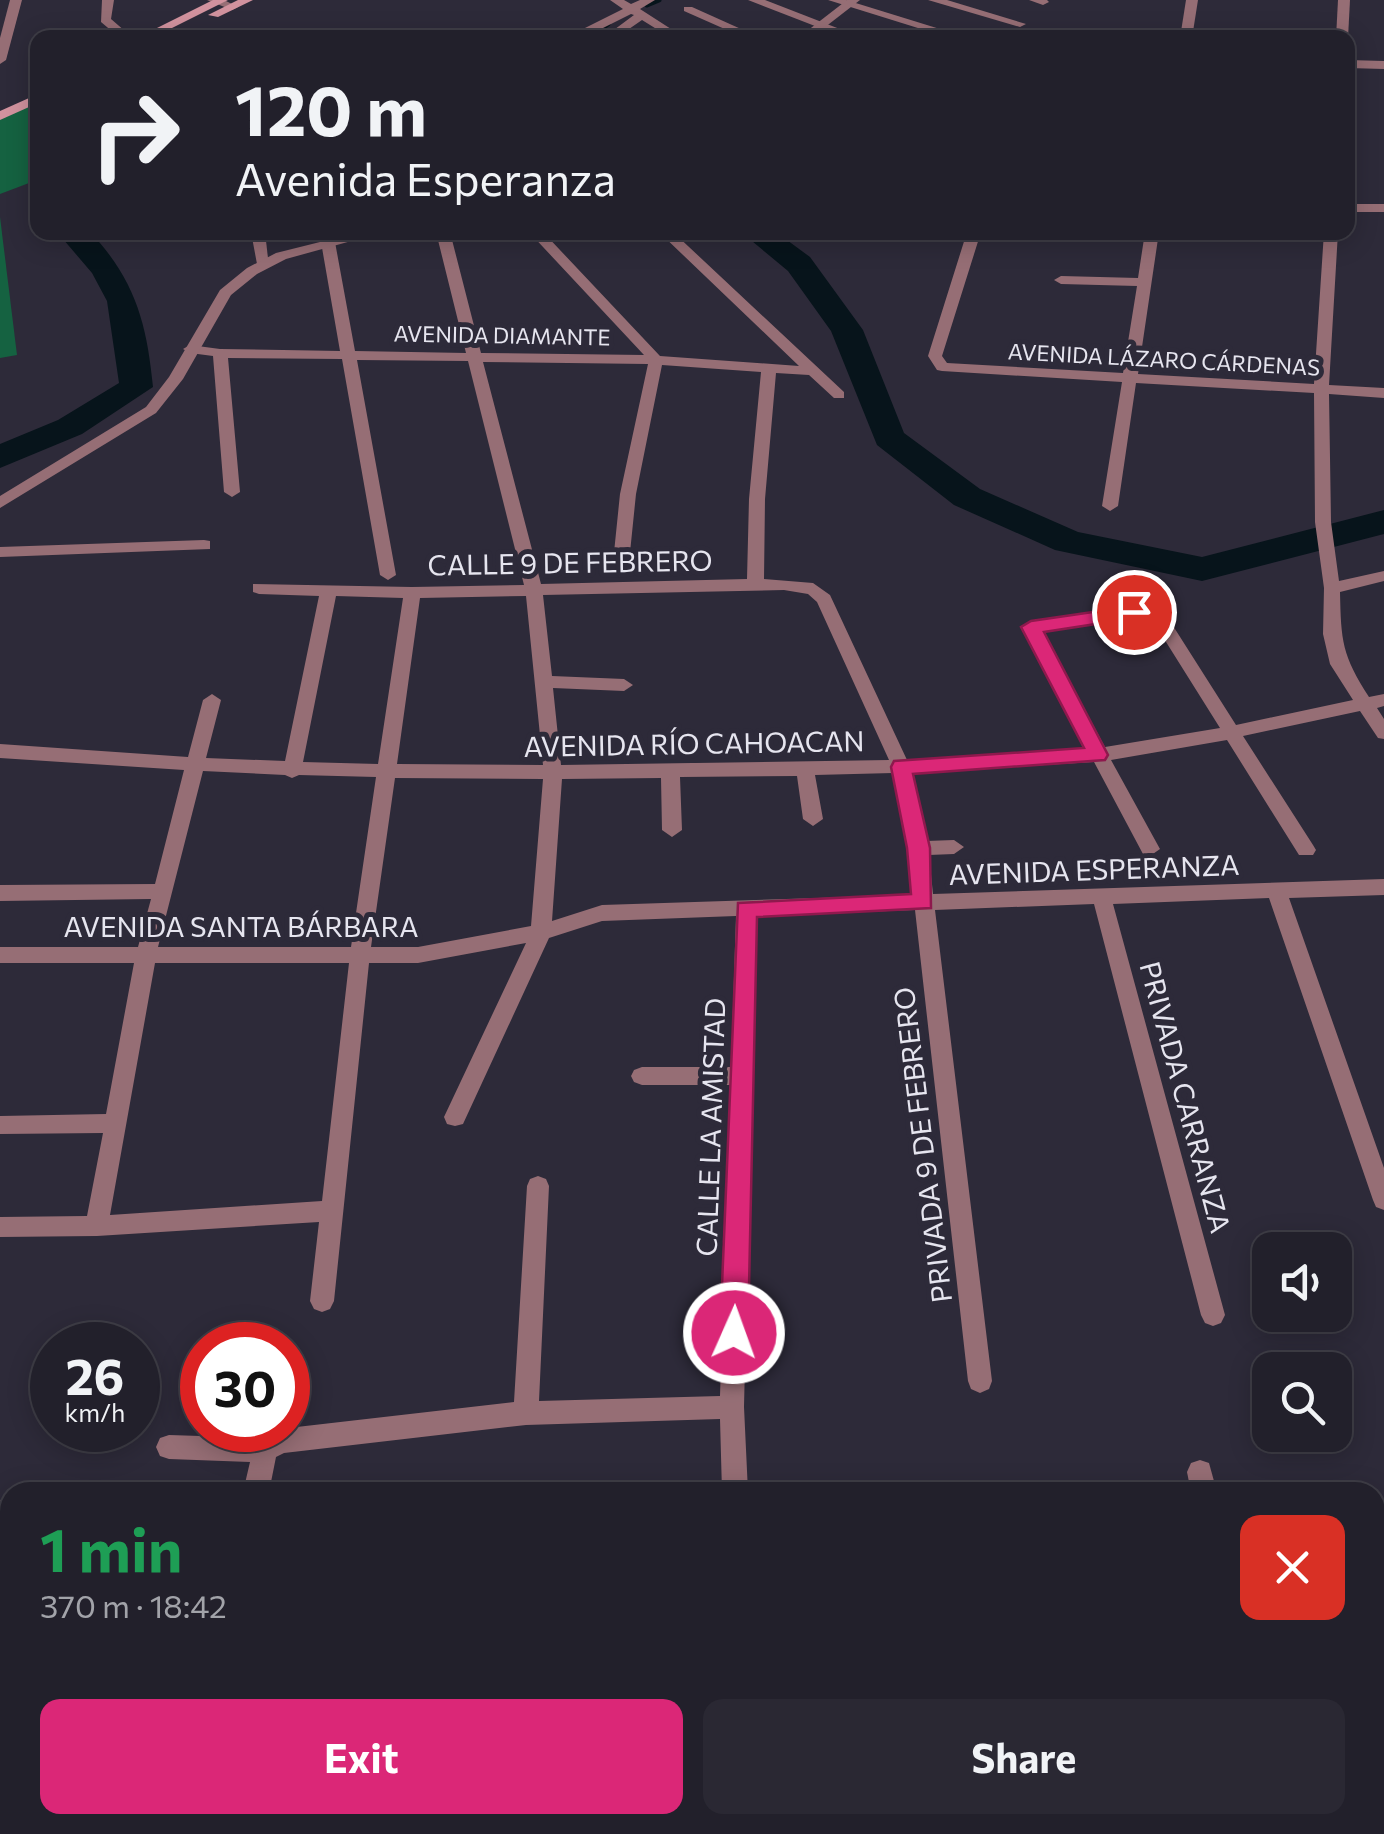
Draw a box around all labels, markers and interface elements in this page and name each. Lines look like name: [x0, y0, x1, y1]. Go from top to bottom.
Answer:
text: 120 m: [235, 65, 427, 150]
icon: right: [70, 70, 200, 200]
text: Avenida Esperanza: [235, 150, 616, 205]
street label: AVENIDA DIAMANTE: [393, 320, 611, 350]
street label: AVENIDA LÁZARO CÁRDENAS: [1007, 337, 1321, 381]
street label: CALLE 9 DE FEBRERO: [427, 543, 713, 581]
pin: [1092, 570, 1177, 655]
icon: arrive: [1107, 585, 1162, 640]
street label: AVENIDA RÍO CAHOACAN: [523, 723, 865, 763]
street label: AVENIDA ESPERANZA: [948, 847, 1240, 891]
street label: AVENIDA SANTA BÁRBARA: [63, 909, 419, 943]
street label: PRIVADA CARRANZA: [1133, 958, 1239, 1236]
street label: PRIVADA 9 DE FEBRERO: [886, 985, 958, 1305]
street label: CALLE LA AMISTAD: [688, 997, 732, 1257]
map controls: [1252, 1232, 1352, 1452]
button: sound: [1252, 1232, 1352, 1332]
position arrow: [682, 1281, 786, 1385]
speed limit sign: 30: [180, 1322, 310, 1452]
text: 26: [65, 1344, 124, 1405]
button: search: [1252, 1352, 1352, 1452]
text: km/h: [65, 1397, 125, 1427]
text: 1 min: [40, 1511, 182, 1584]
button: close: [1240, 1515, 1345, 1620]
text: 370 m · 18:42: [40, 1585, 227, 1625]
button: Exit: [40, 1699, 683, 1814]
button: Share: [703, 1699, 1345, 1814]

